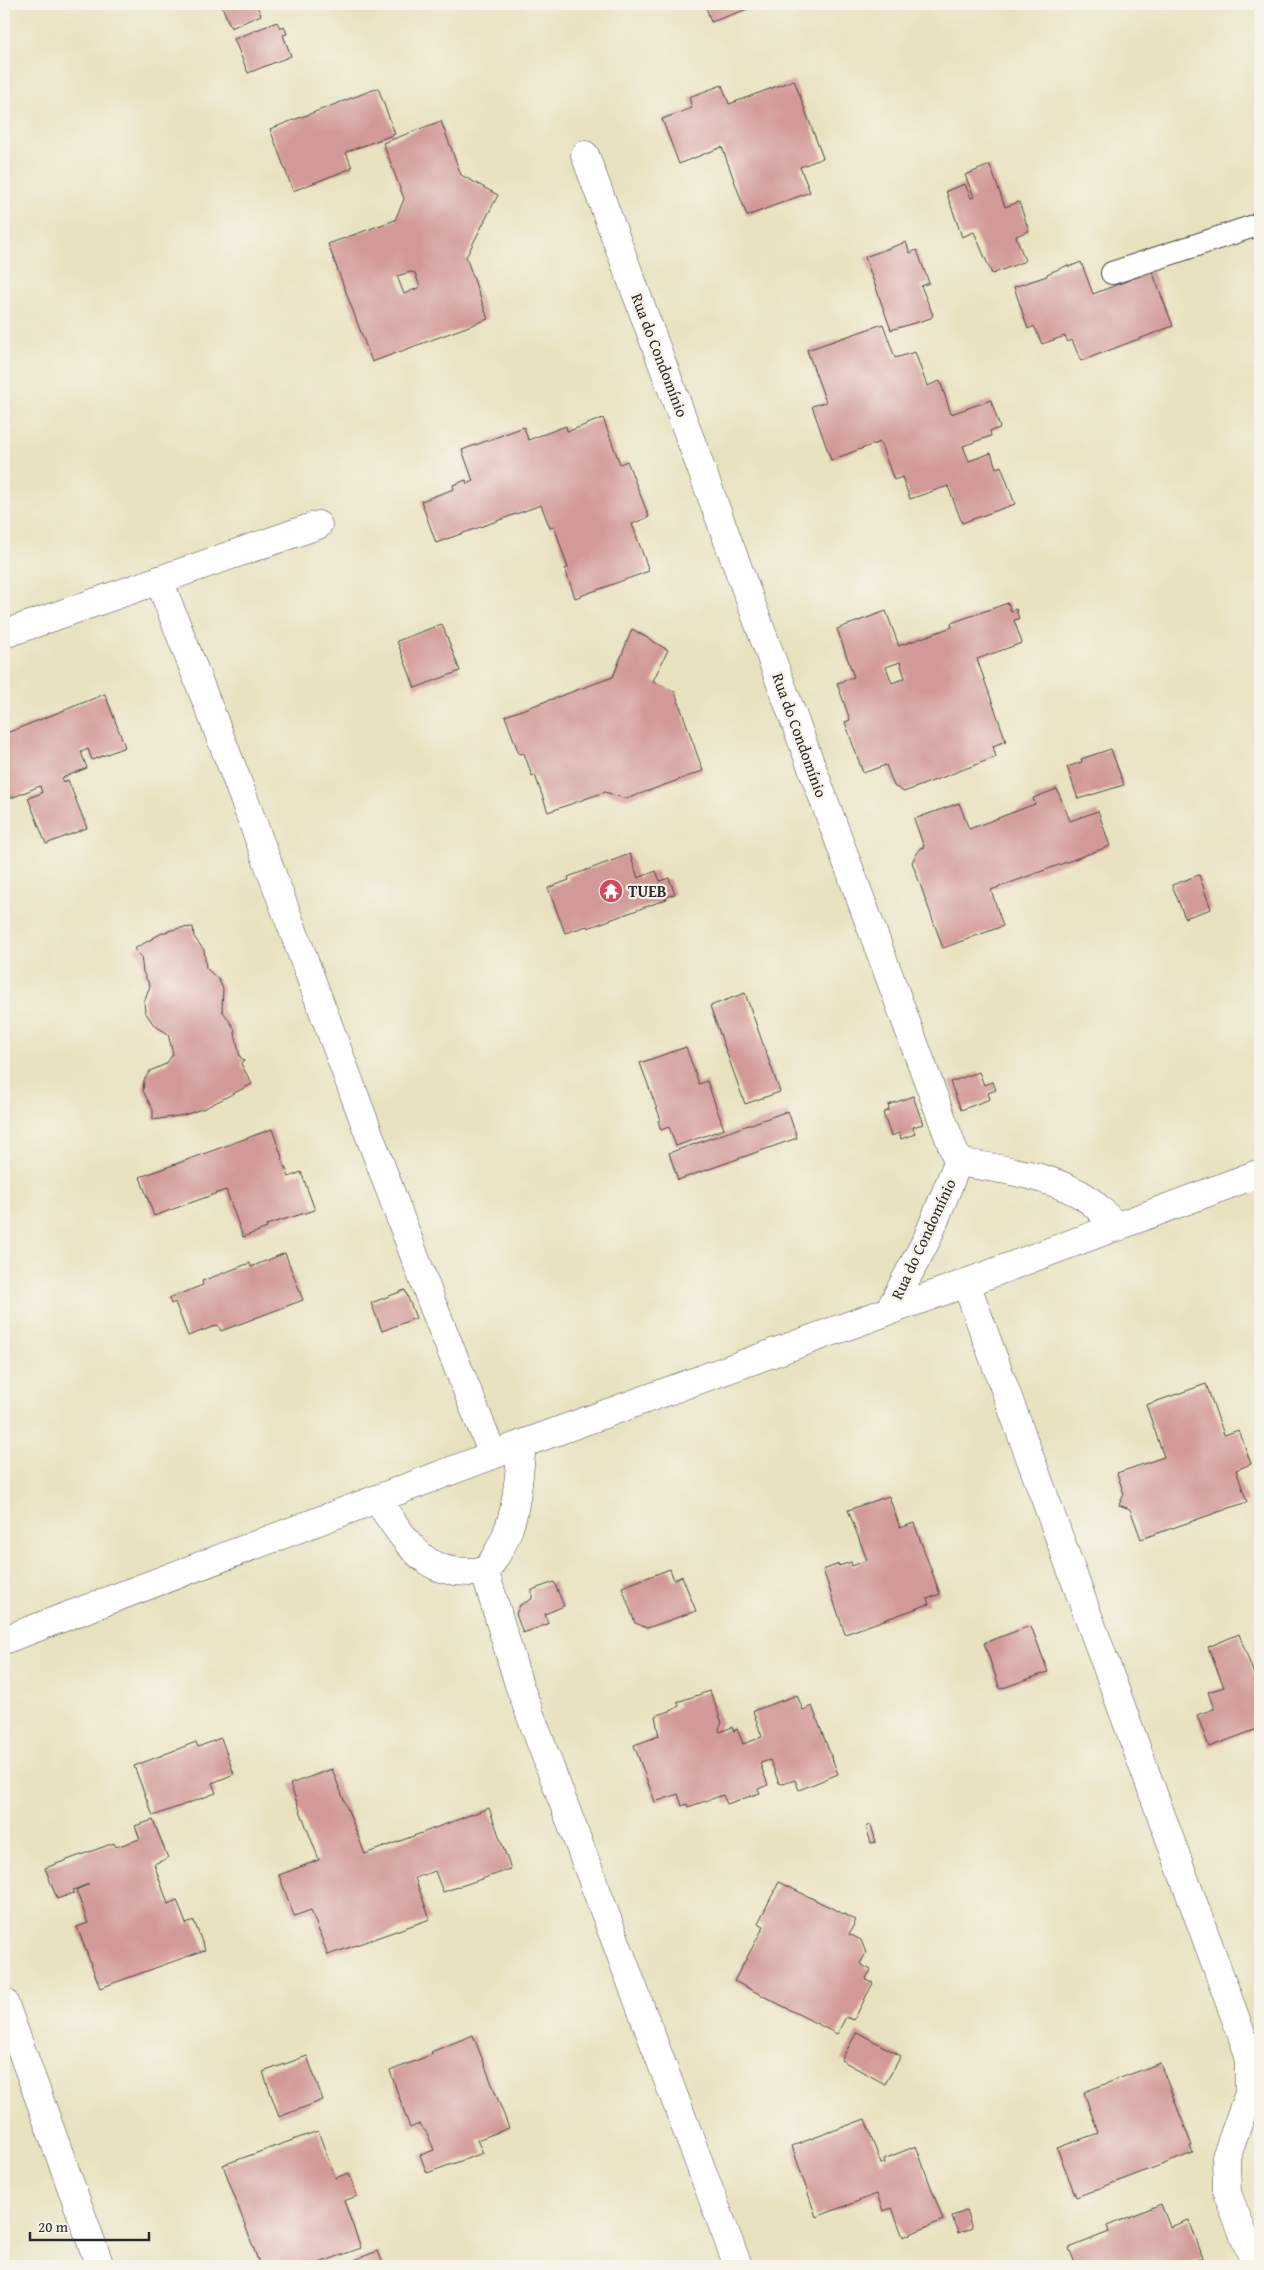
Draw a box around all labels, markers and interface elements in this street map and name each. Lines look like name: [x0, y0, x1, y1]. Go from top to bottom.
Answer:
street label: Rua do Condomínio: [625, 290, 695, 420]
street label: Rua do Condomínio: [766, 669, 834, 801]
temple icon: TUEB: [598, 878, 624, 904]
place label: TUEB: [628, 879, 667, 903]
street label: Rua do Condomínio: [884, 1175, 962, 1303]
scale bar: [30, 2210, 149, 2242]
text: 20 m: [38, 2216, 69, 2237]

